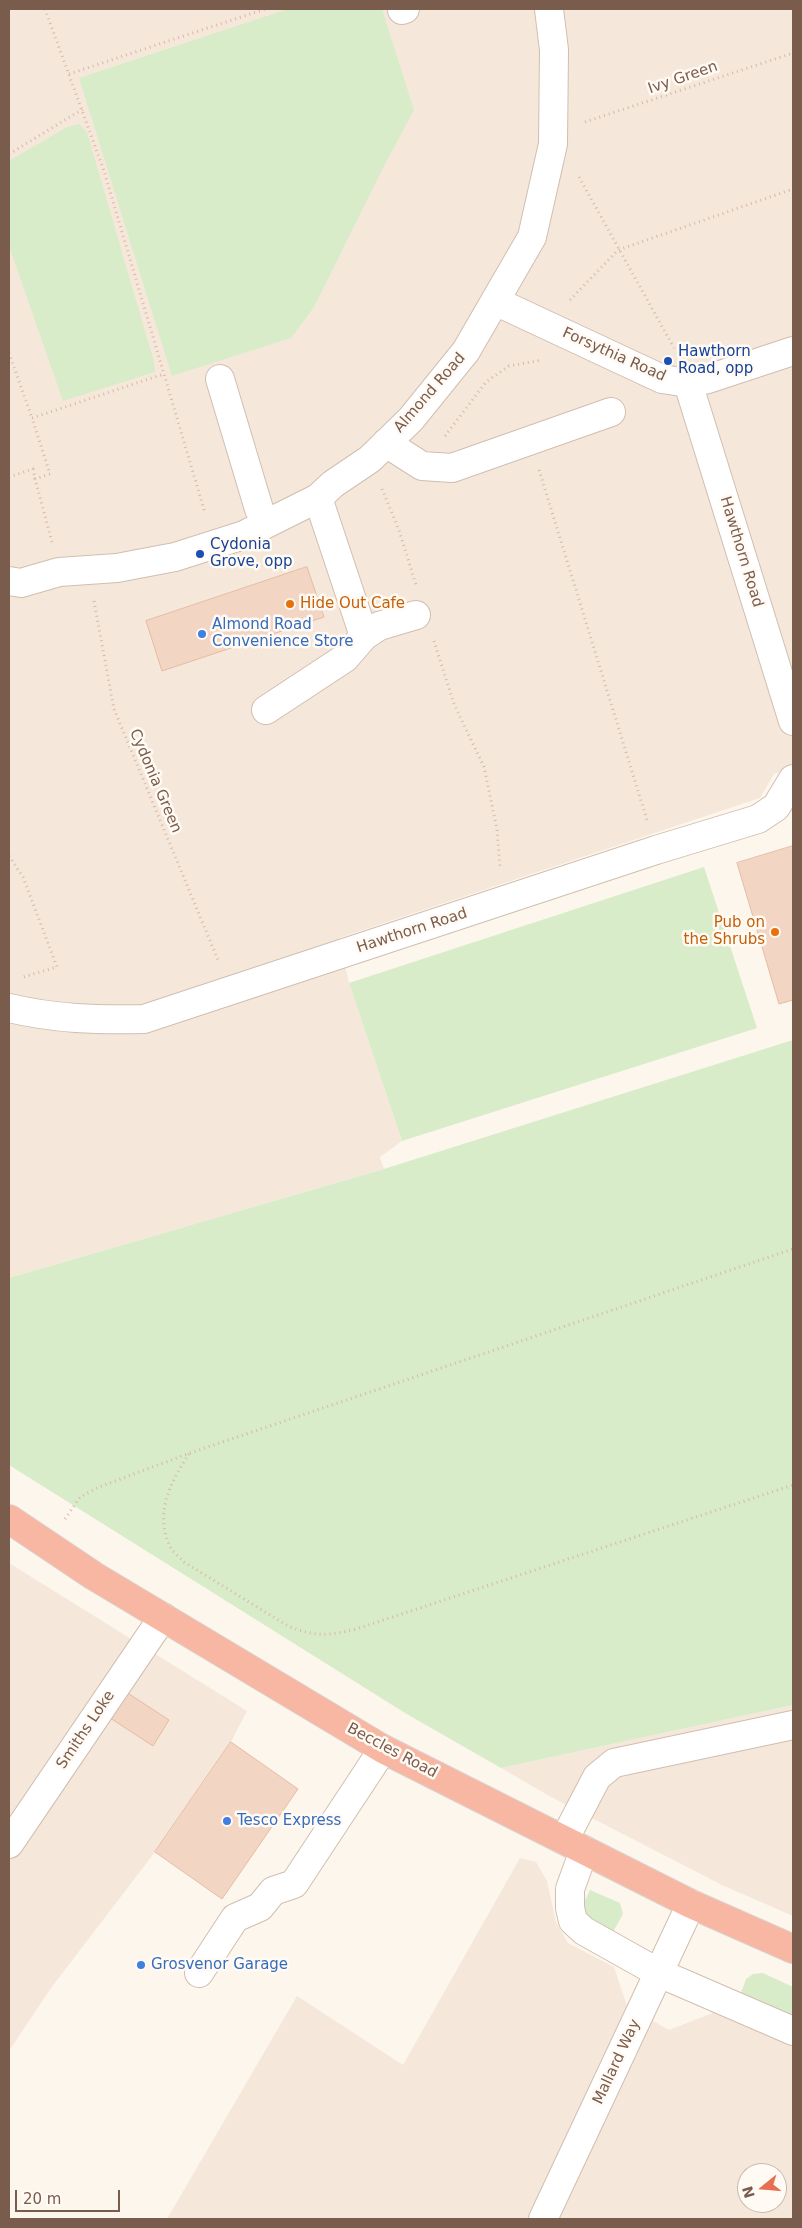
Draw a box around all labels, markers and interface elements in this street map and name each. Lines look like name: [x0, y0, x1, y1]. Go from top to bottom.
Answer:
street label: Ivy Green: [646, 58, 720, 98]
street label: Forsythia Road: [560, 324, 668, 386]
place label: Hawthorn Road, opp: [678, 343, 753, 378]
street label: Almond Road: [391, 349, 469, 437]
marker: Hawthorn Road, opp: [662, 355, 674, 367]
street label: Hawthorn Road: [716, 494, 766, 610]
place label: Cydonia Grove, opp: [210, 536, 292, 571]
marker: Cydonia Grove, opp: [194, 548, 206, 560]
place label: Hide Out Cafe: [300, 595, 405, 613]
marker: Hide Out Cafe: [284, 598, 296, 610]
place label: Almond Road Convenience Store: [212, 616, 354, 651]
marker: Almond Road Convenience Store: [196, 628, 208, 640]
street label: Cydonia Green: [125, 726, 185, 836]
street label: Hawthorn Road: [354, 905, 470, 957]
place label: Pub on the Shrubs: [684, 914, 765, 949]
marker: Pub on the Shrubs: [769, 926, 781, 938]
street label: Smiths Loke: [53, 1687, 119, 1773]
street label: Beccles Road: [344, 1720, 440, 1782]
place label: Tesco Express: [237, 1812, 341, 1830]
marker: Tesco Express: [221, 1815, 233, 1827]
place label: Grosvenor Garage: [151, 1956, 288, 1974]
marker: Grosvenor Garage: [135, 1959, 147, 1971]
street label: Mallard Way: [589, 2017, 645, 2107]
north arrow: [737, 2163, 787, 2213]
scale bar: [18, 2180, 122, 2212]
text: N: [739, 2184, 758, 2200]
text: 20 m: [23, 2190, 61, 2208]

